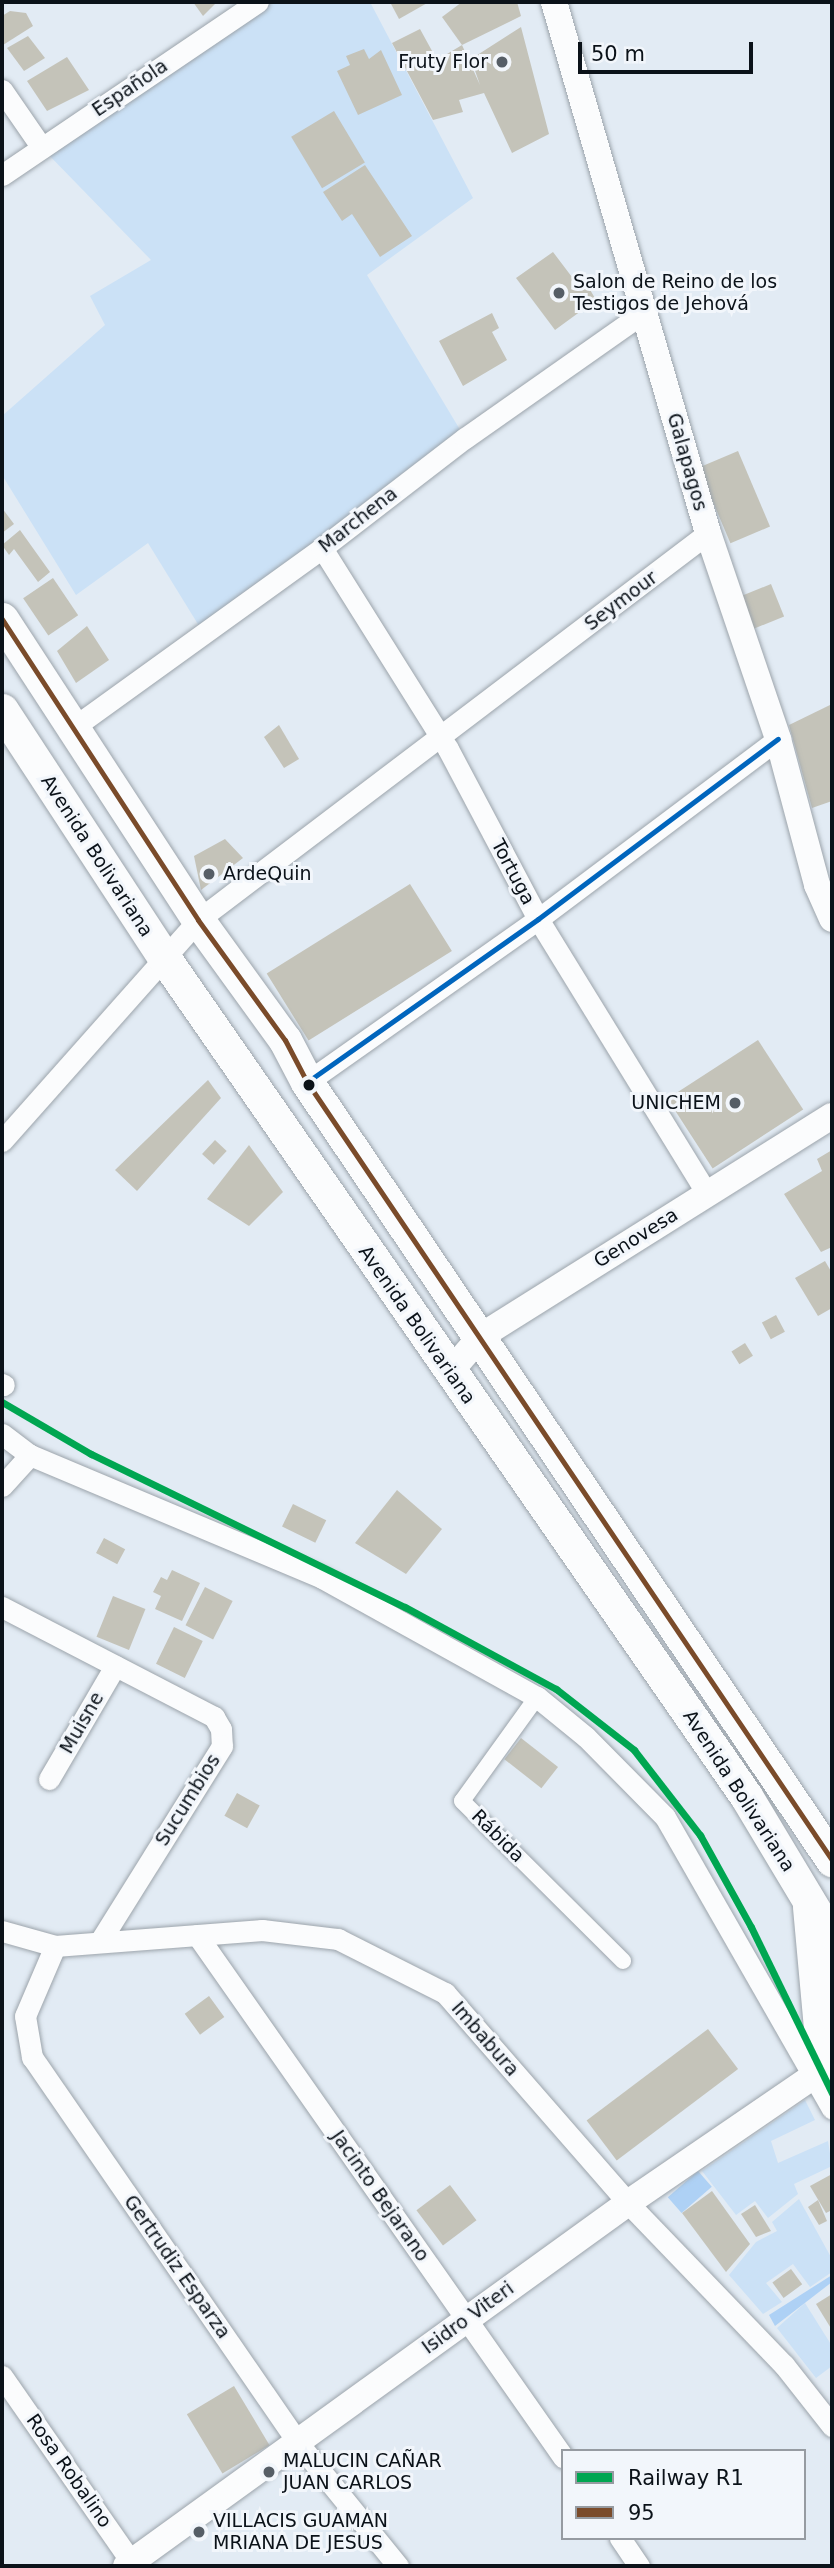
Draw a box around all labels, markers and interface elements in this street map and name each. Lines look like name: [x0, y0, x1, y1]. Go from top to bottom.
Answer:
scale bar: [582, 28, 757, 72]
text: 50 m: [591, 42, 645, 66]
place label: Fruty Flor: [398, 51, 488, 73]
street label: Española: [88, 54, 172, 122]
marker: Fruty Flor: [494, 54, 510, 70]
place label: Salon de Reino de los Testigos de Jehová: [573, 271, 777, 315]
marker: Salon de Reino de los Testigos de Jehová: [551, 285, 567, 301]
street label: Galapagos: [662, 411, 712, 513]
street label: Marchena: [314, 482, 402, 558]
street label: Seymour: [580, 566, 662, 636]
street label: Avenida Bolivariana: [36, 771, 158, 941]
street label: Tortuga: [486, 835, 540, 909]
place label: ArdeQuin: [223, 863, 312, 885]
marker: ArdeQuin: [201, 866, 217, 882]
unlabelled marker: [302, 1078, 316, 1092]
place label: UNICHEM: [631, 1092, 721, 1114]
marker: UNICHEM: [727, 1095, 743, 1111]
street label: Genovesa: [590, 1203, 682, 1273]
street label: Avenida Bolivariana: [354, 1241, 480, 1409]
street label: Muisne: [55, 1688, 109, 1758]
street label: Avenida Bolivariana: [678, 1706, 800, 1876]
street label: Sucumbios: [151, 1750, 225, 1850]
street label: Rábida: [467, 1805, 529, 1867]
street label: Imbabura: [446, 1997, 524, 2081]
street label: Jacinto Bejarano: [326, 2126, 434, 2266]
street label: Gertrudiz Esparza: [119, 2191, 235, 2343]
street label: Isidro Viteri: [418, 2277, 518, 2359]
street label: Rosa Robalino: [21, 2410, 117, 2532]
legend: [561, 2449, 806, 2540]
place label: MALUCIN CAÑAR JUAN CARLOS: [283, 2450, 442, 2494]
marker: MALUCIN CAÑAR JUAN CARLOS: [261, 2464, 277, 2480]
text: Railway R1: [628, 2466, 744, 2490]
text: 95: [628, 2501, 655, 2525]
place label: VILLACIS GUAMAN MRIANA DE JESUS: [213, 2510, 388, 2554]
marker: VILLACIS GUAMAN MRIANA DE JESUS: [191, 2524, 207, 2540]

